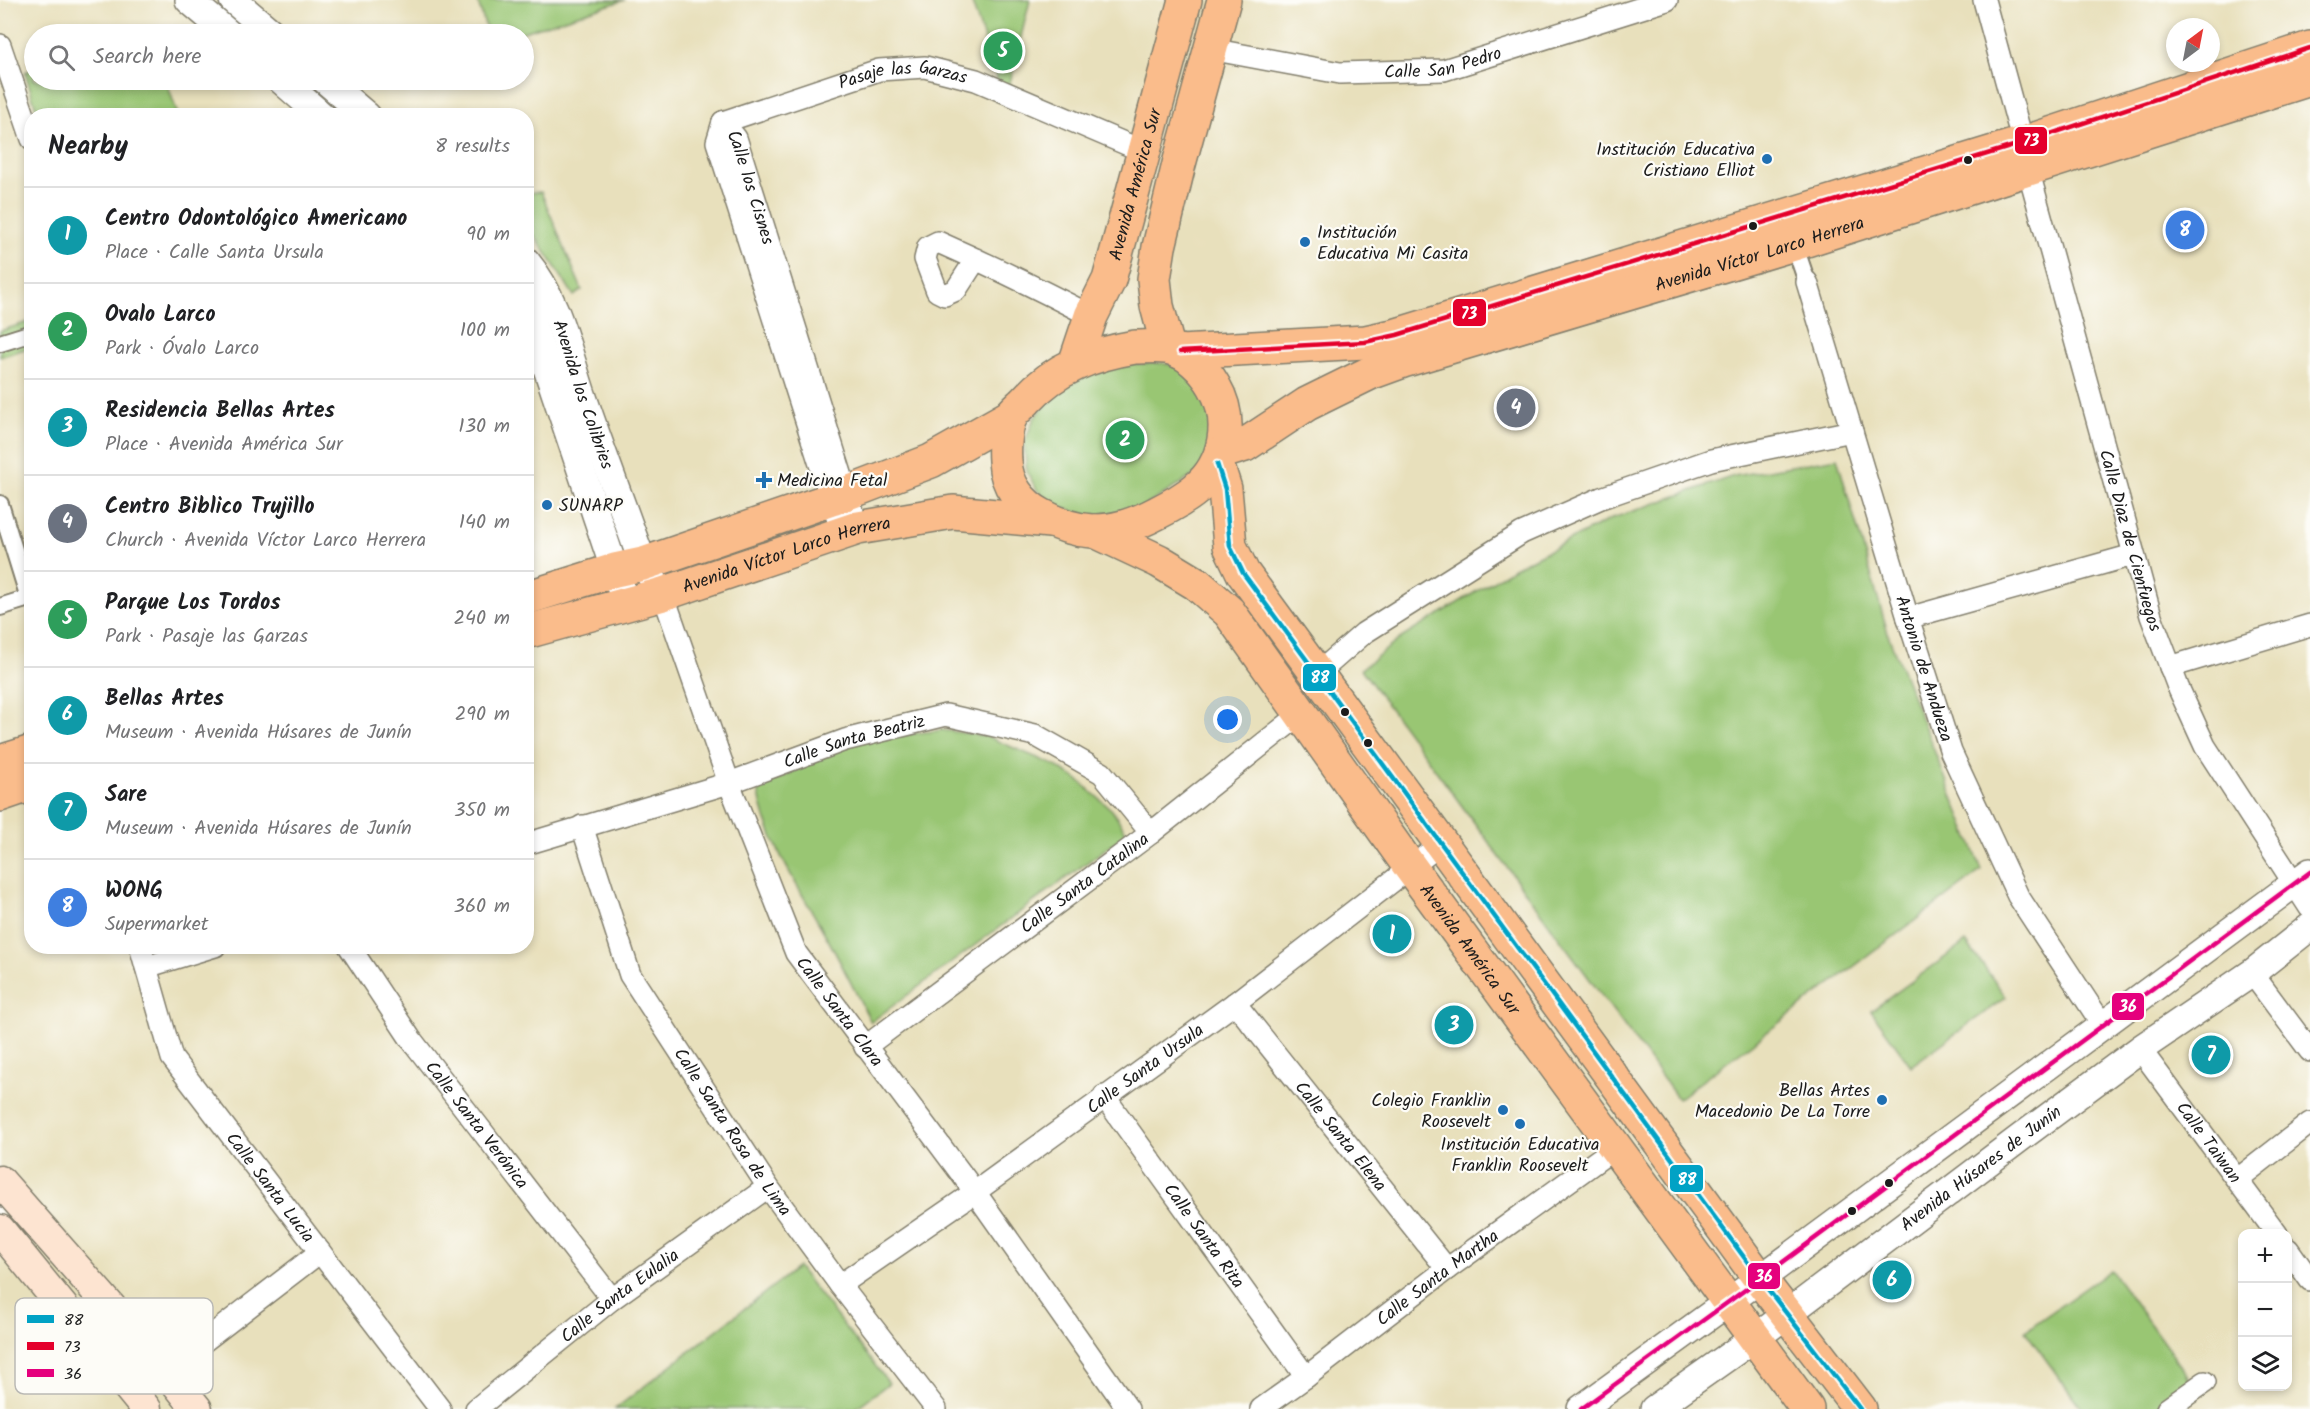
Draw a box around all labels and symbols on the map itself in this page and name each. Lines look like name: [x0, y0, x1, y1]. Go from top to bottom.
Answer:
north arrow: [2166, 18, 2220, 72]
pin: 5: [984, 28, 1022, 74]
street label: Calle San Pedro: [1384, 40, 1505, 88]
street label: Pasaje las Garzas: [835, 54, 970, 99]
street label: Avenida América Sur: [1102, 104, 1171, 264]
street label: Calle los Cisnes: [718, 123, 782, 249]
line badge: 73: [2014, 126, 2048, 155]
text: 73: [2023, 129, 2039, 154]
place label: Institución Educativa Cristiano Elliot: [1596, 136, 1756, 186]
marker: Institución Educativa Cristiano Elliot: [1760, 152, 1774, 166]
unlabelled marker: [1962, 154, 1974, 166]
pin: 8: [2166, 208, 2204, 252]
street label: Avenida Víctor Larco Herrera: [1652, 209, 1868, 301]
place label: Institución Educativa Mi Casita: [1317, 219, 1468, 269]
unlabelled marker: [1747, 220, 1759, 232]
marker: Institución Educativa Mi Casita: [1298, 235, 1312, 249]
line badge: 73: [1452, 298, 1487, 327]
text: 73: [1461, 302, 1477, 327]
street label: Avenida los Colibries: [544, 316, 621, 474]
pin: 4: [1496, 386, 1536, 430]
pin: 2: [1106, 418, 1144, 462]
street label: Calle Diaz de Cienfuegos: [2090, 446, 2169, 637]
place label: Medicina Fetal: [777, 467, 888, 496]
marker: Medicina Fetal: [755, 471, 773, 489]
place label: SUNARP: [559, 492, 624, 521]
marker: SUNARP: [540, 498, 554, 512]
street label: Avenida Víctor Larco Herrera: [679, 510, 893, 602]
street label: Antonio de Andueza: [1886, 592, 1960, 746]
line badge: 88: [1302, 663, 1337, 692]
text: 88: [1311, 666, 1330, 691]
your location: [1213, 705, 1242, 734]
unlabelled marker: [1339, 706, 1351, 718]
street label: Calle Santa Beatriz: [779, 708, 928, 778]
unlabelled marker: [1362, 737, 1374, 749]
street label: Calle Santa Catalina: [1014, 826, 1156, 942]
street label: Avenida América Sur: [1411, 878, 1527, 1022]
pin: 1: [1372, 912, 1412, 956]
street label: Calle Santa Clara: [788, 951, 890, 1074]
line badge: 36: [2111, 992, 2145, 1021]
text: 36: [2118, 995, 2137, 1020]
pin: 3: [1434, 1002, 1474, 1048]
street label: Calle Santa Ursula: [1081, 1017, 1211, 1122]
pin: 7: [2192, 1032, 2230, 1078]
street label: Calle Santa Rosa de Lima: [665, 1042, 798, 1223]
street label: Calle Santa Verónica: [417, 1055, 535, 1196]
street label: Calle Santa Elena: [1286, 1075, 1393, 1199]
place label: Bellas Artes Macedonio De La Torre: [1695, 1077, 1870, 1127]
place label: Colegio Franklin Roosevelt: [1371, 1087, 1492, 1137]
marker: Bellas Artes Macedonio De La Torre: [1875, 1093, 1889, 1107]
street label: Calle Taiwan: [2168, 1096, 2248, 1190]
street label: Avenida Húsares de Junín: [1895, 1099, 2069, 1240]
marker: Colegio Franklin Roosevelt: [1496, 1103, 1510, 1117]
marker: Institución Educativa Franklin Roosevelt: [1513, 1117, 1527, 1131]
street label: Calle Santa Lucia: [218, 1126, 321, 1250]
place label: Institución Educativa Franklin Roosevelt: [1441, 1131, 1599, 1181]
line badge: 88: [1669, 1164, 1704, 1193]
text: 88: [1678, 1168, 1697, 1193]
unlabelled marker: [1883, 1177, 1895, 1189]
street label: Calle Santa Rita: [1155, 1178, 1251, 1295]
unlabelled marker: [1846, 1205, 1858, 1217]
street label: Calle Santa Martha: [1370, 1223, 1506, 1334]
street label: Calle Santa Eulalia: [555, 1242, 686, 1351]
pin: 6: [1872, 1258, 1912, 1302]
line badge: 36: [1747, 1262, 1781, 1290]
text: 36: [1754, 1265, 1773, 1290]
legend: [15, 1298, 213, 1394]
text: 88: [64, 1308, 84, 1333]
text: 73: [64, 1335, 81, 1360]
text: 36: [64, 1362, 82, 1387]

